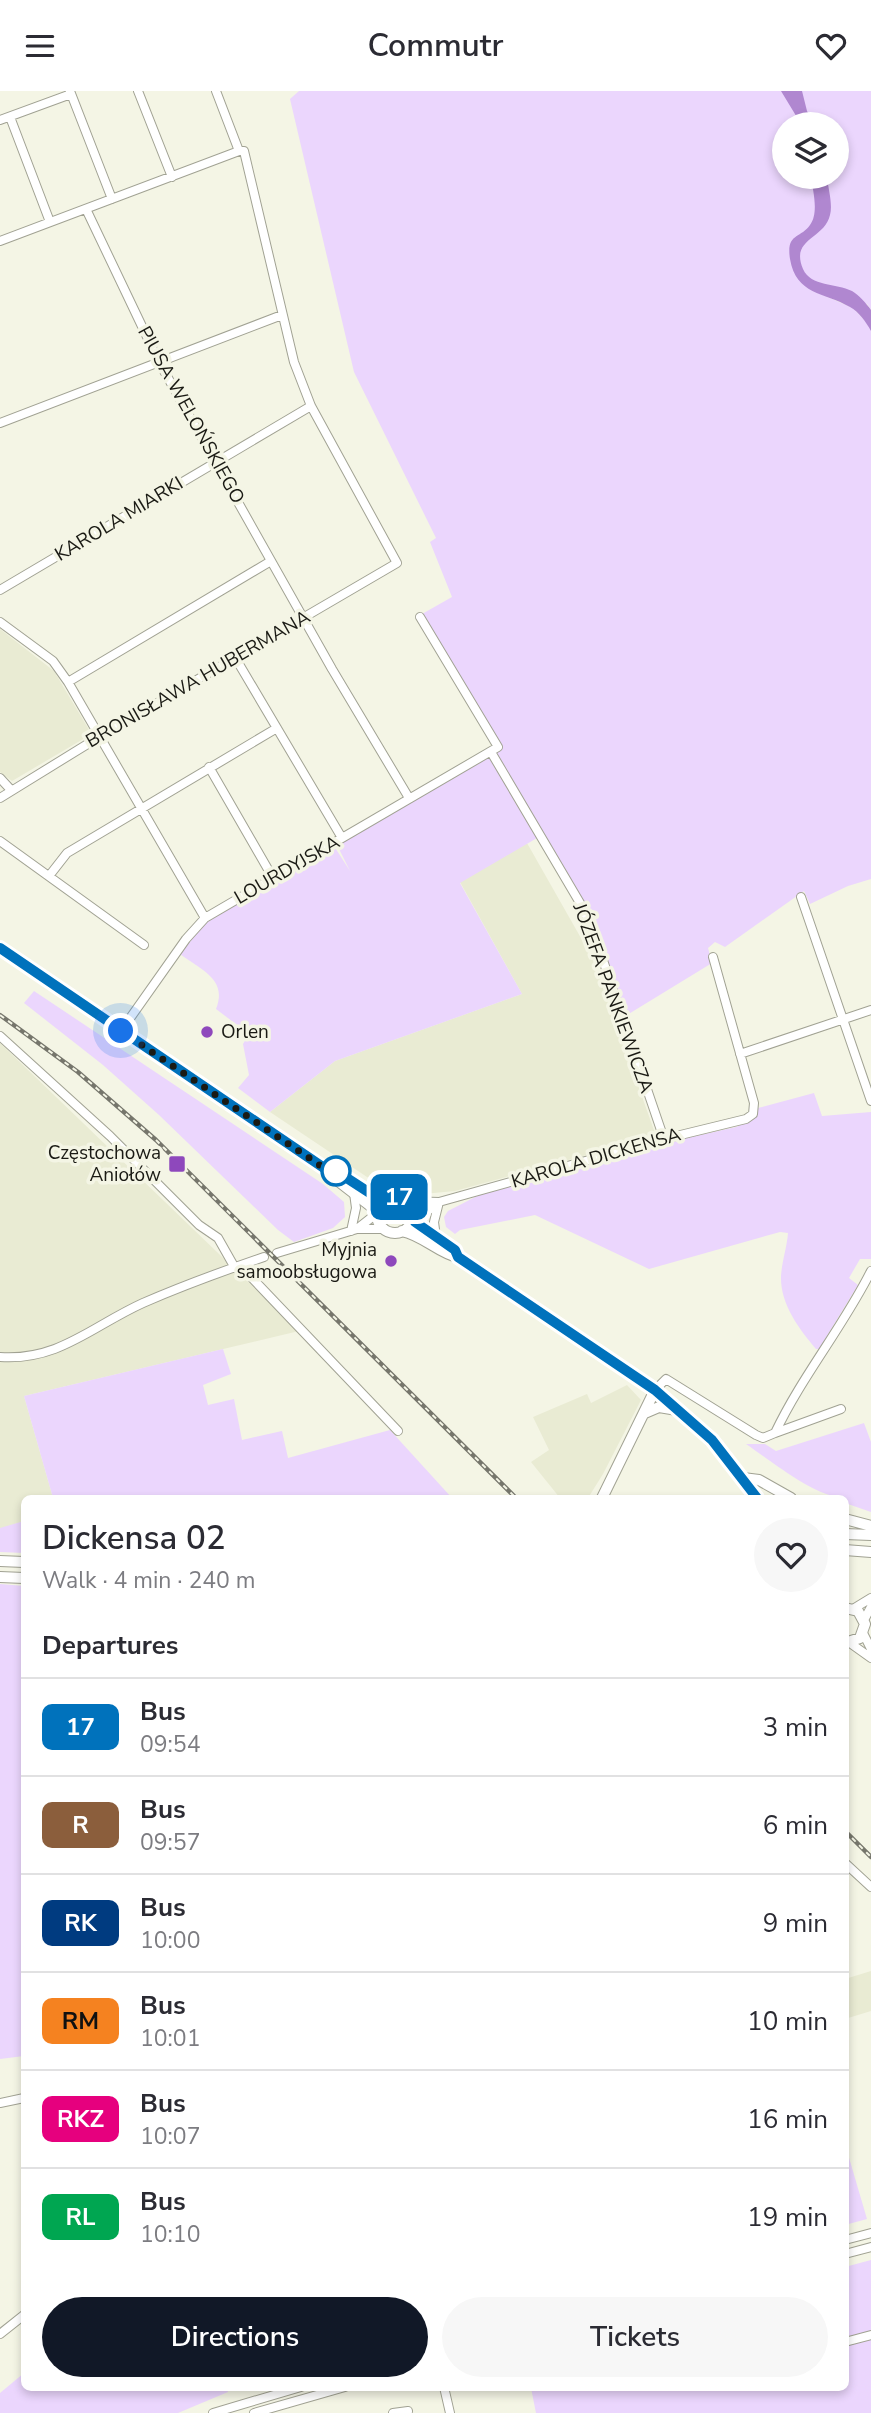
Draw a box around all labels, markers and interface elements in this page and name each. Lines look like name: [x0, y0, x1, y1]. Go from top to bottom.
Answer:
text: Commutr: [368, 24, 503, 67]
icon: menu: [21, 27, 59, 65]
icon: heart: [812, 27, 850, 65]
map controls: [772, 112, 849, 189]
button: layers: [772, 112, 849, 189]
street label: PIUSA WELOŃSKIEGO: [131, 322, 251, 508]
street label: KAROLA MIARKI: [50, 470, 188, 568]
street label: BRONISŁAWA HUBERMANA: [81, 604, 315, 754]
street label: LOURDYJSKA: [230, 829, 345, 911]
street label: JÓZEFA PANKIEWICZA: [566, 898, 660, 1097]
your location: [103, 1013, 138, 1048]
place label: Orlen: [221, 1019, 269, 1045]
marker: Orlen: [199, 1024, 215, 1040]
street label: KAROLA DICKENSA: [508, 1121, 684, 1195]
place label: Częstochowa Aniołów: [48, 1140, 161, 1188]
marker: Częstochowa Aniołów: [167, 1154, 187, 1174]
unlabelled marker: [321, 1156, 351, 1186]
line badge: 17: [368, 1174, 430, 1220]
text: 17: [385, 1181, 413, 1213]
place label: Myjnia samoobsługowa: [236, 1237, 377, 1285]
marker: Myjnia samoobsługowa: [383, 1253, 399, 1269]
text: Dickensa 02: [42, 1516, 226, 1561]
button: heart: [754, 1518, 828, 1592]
text: Walk · 4 min · 240 m: [42, 1565, 255, 1596]
text: Departures: [42, 1628, 178, 1663]
text: Bus: [140, 1694, 186, 1729]
text: 3 min: [763, 1710, 828, 1745]
text: 17: [66, 1711, 95, 1743]
text: 09:54: [140, 1729, 200, 1760]
text: Bus: [140, 1792, 186, 1827]
text: 6 min: [763, 1808, 828, 1843]
text: R: [72, 1809, 89, 1841]
text: 09:57: [140, 1827, 200, 1858]
text: Bus: [140, 1890, 186, 1925]
text: 9 min: [763, 1906, 828, 1941]
text: RK: [64, 1907, 97, 1939]
text: 10:00: [140, 1925, 200, 1956]
text: Bus: [140, 1988, 186, 2023]
text: 10 min: [747, 2004, 828, 2039]
text: RM: [62, 2005, 99, 2037]
text: 10:01: [140, 2023, 200, 2054]
text: Bus: [140, 2086, 186, 2121]
text: 16 min: [747, 2102, 828, 2137]
text: RKZ: [57, 2103, 104, 2135]
text: 10:07: [140, 2121, 200, 2152]
text: Bus: [140, 2184, 186, 2219]
text: 19 min: [747, 2200, 828, 2235]
text: RL: [66, 2201, 95, 2233]
text: 10:10: [140, 2219, 200, 2250]
button: Directions: [42, 2297, 428, 2377]
button: Tickets: [442, 2297, 828, 2377]

